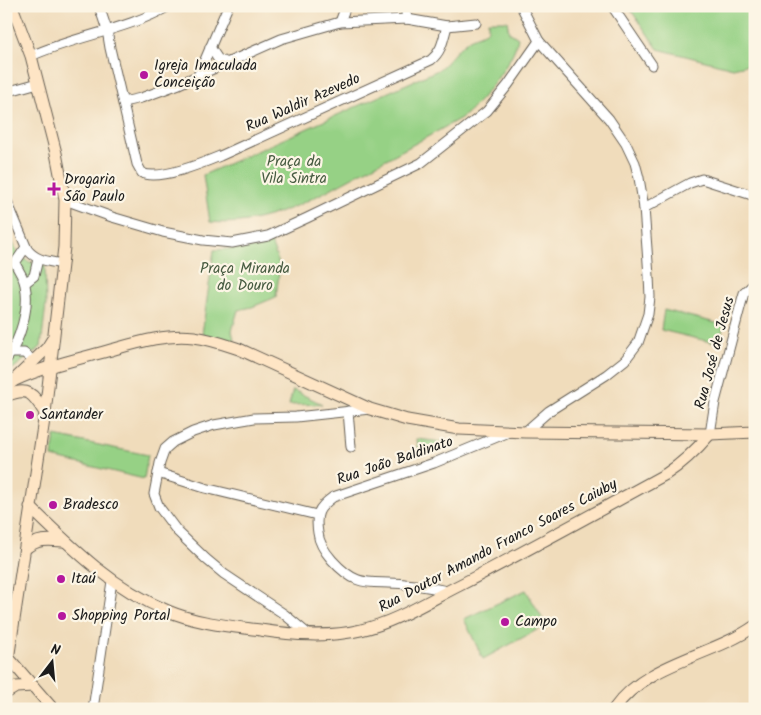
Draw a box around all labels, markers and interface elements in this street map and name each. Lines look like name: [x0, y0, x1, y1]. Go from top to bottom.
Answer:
place label: Igreja Imaculada Conceição: [154, 54, 257, 95]
street label: Rua Waldir Azevedo: [242, 67, 364, 139]
marker: Igreja Imaculada Conceição: [138, 69, 150, 81]
park label: Praça da Vila Sintra: [261, 150, 327, 191]
place label: Drogaria São Paulo: [64, 168, 125, 209]
marker: Drogaria São Paulo: [48, 183, 60, 195]
park label: Praça Miranda do Douro: [200, 257, 290, 298]
street label: Rua José de Jesus: [688, 293, 742, 412]
place label: Santander: [40, 403, 104, 427]
marker: Santander: [24, 409, 36, 421]
street label: Rua João Baldinato: [334, 430, 457, 492]
street label: Rua Doutor Amando Franco Soares Caiuby: [374, 472, 623, 619]
place label: Bradesco: [63, 493, 119, 517]
marker: Bradesco: [47, 499, 59, 511]
place label: Itaú: [71, 567, 96, 591]
marker: Itaú: [55, 573, 67, 585]
place label: Shopping Portal: [72, 604, 171, 628]
marker: Shopping Portal: [56, 610, 68, 622]
place label: Campo: [515, 610, 557, 634]
marker: Campo: [499, 616, 511, 628]
north arrow: [28, 638, 78, 688]
text: N: [48, 639, 63, 662]

